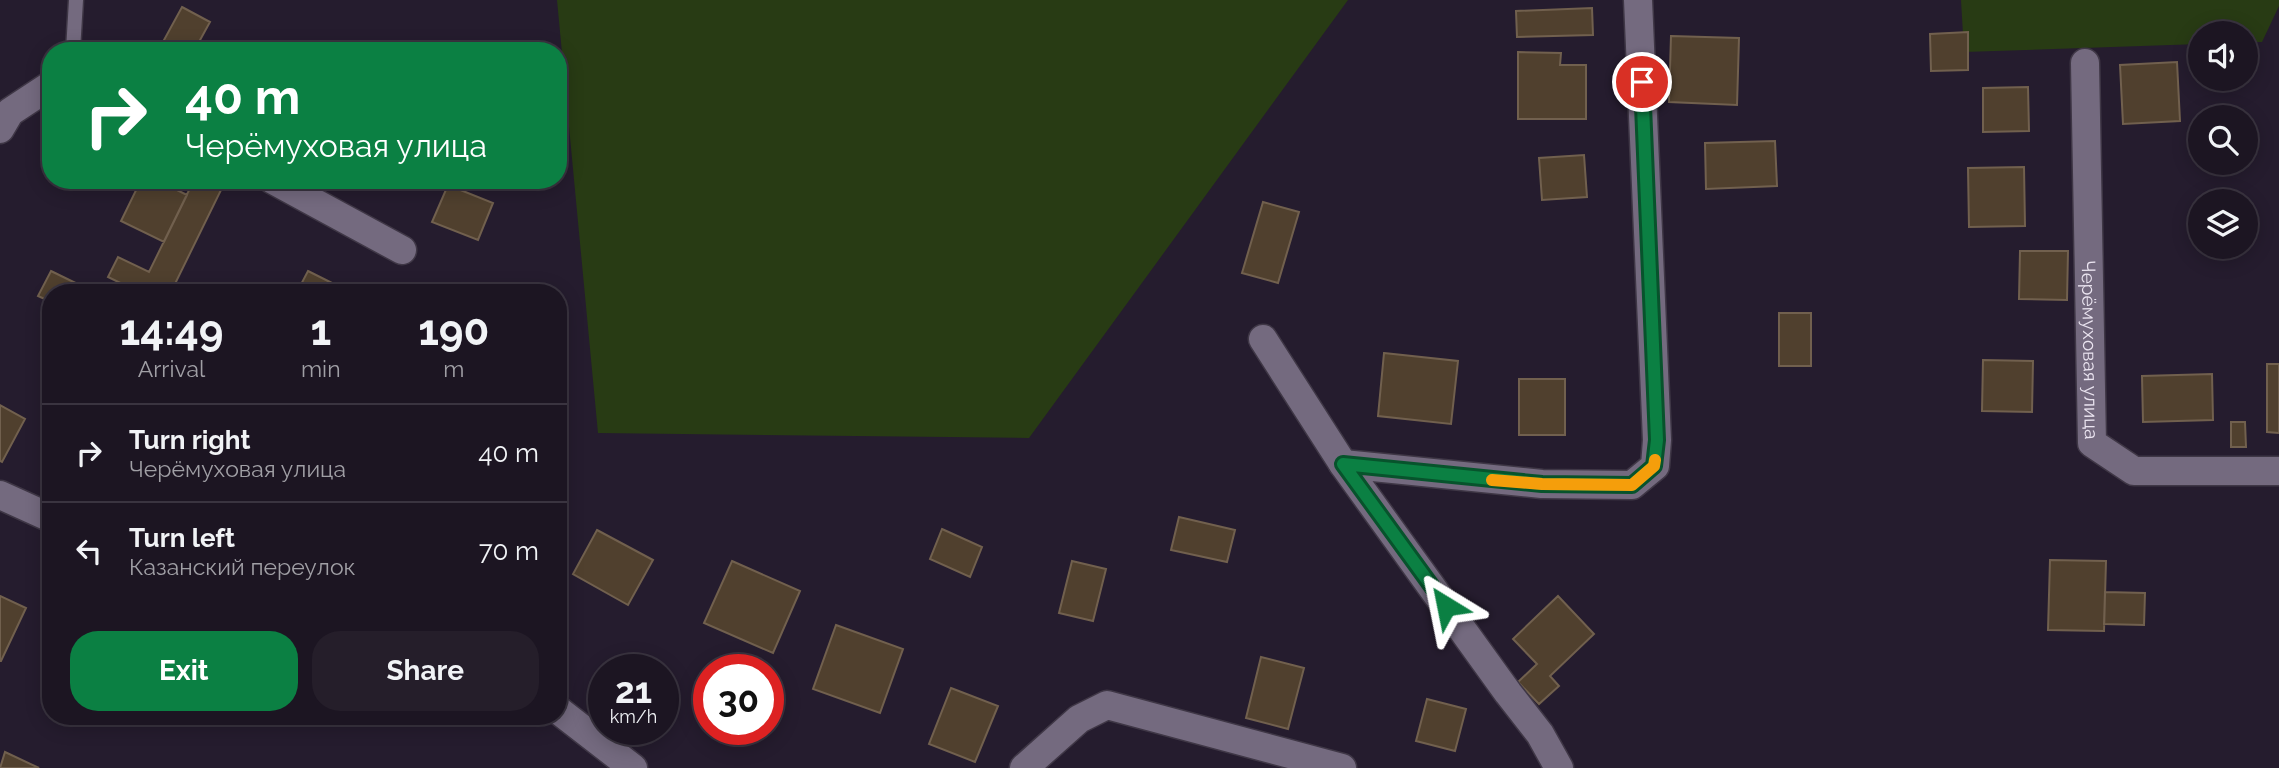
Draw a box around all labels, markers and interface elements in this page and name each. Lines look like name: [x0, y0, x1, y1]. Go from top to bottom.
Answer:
map controls: [2188, 21, 2258, 259]
button: sound: [2188, 21, 2258, 91]
pin: [1612, 52, 1672, 112]
icon: arrive: [1623, 63, 1661, 101]
text: 40 m: [185, 68, 300, 125]
icon: right: [70, 70, 161, 161]
button: search: [2188, 105, 2258, 175]
text: Черёмуховая улица: [185, 127, 487, 164]
button: layers: [2188, 189, 2258, 259]
street label: Черёмуховая улица: [2078, 260, 2103, 440]
text: 14:49: [120, 306, 223, 355]
text: 1: [310, 306, 331, 355]
text: 190: [418, 306, 489, 355]
text: Arrival: [138, 355, 205, 382]
text: min: [301, 355, 341, 382]
text: m: [443, 355, 464, 382]
text: Turn right: [129, 425, 250, 455]
icon: right: [70, 434, 108, 472]
text: 40 m: [478, 438, 539, 468]
text: Черёмуховая улица: [129, 455, 346, 482]
text: Turn left: [129, 523, 235, 553]
icon: left: [70, 532, 108, 570]
text: 70 m: [479, 536, 539, 566]
text: Казанский переулок: [129, 553, 356, 580]
position arrow: [1409, 569, 1483, 643]
button: Exit: [70, 631, 298, 711]
button: Share: [312, 631, 539, 711]
speed limit sign: 30: [693, 654, 784, 745]
text: 21: [615, 670, 652, 711]
text: km/h: [610, 706, 657, 727]

